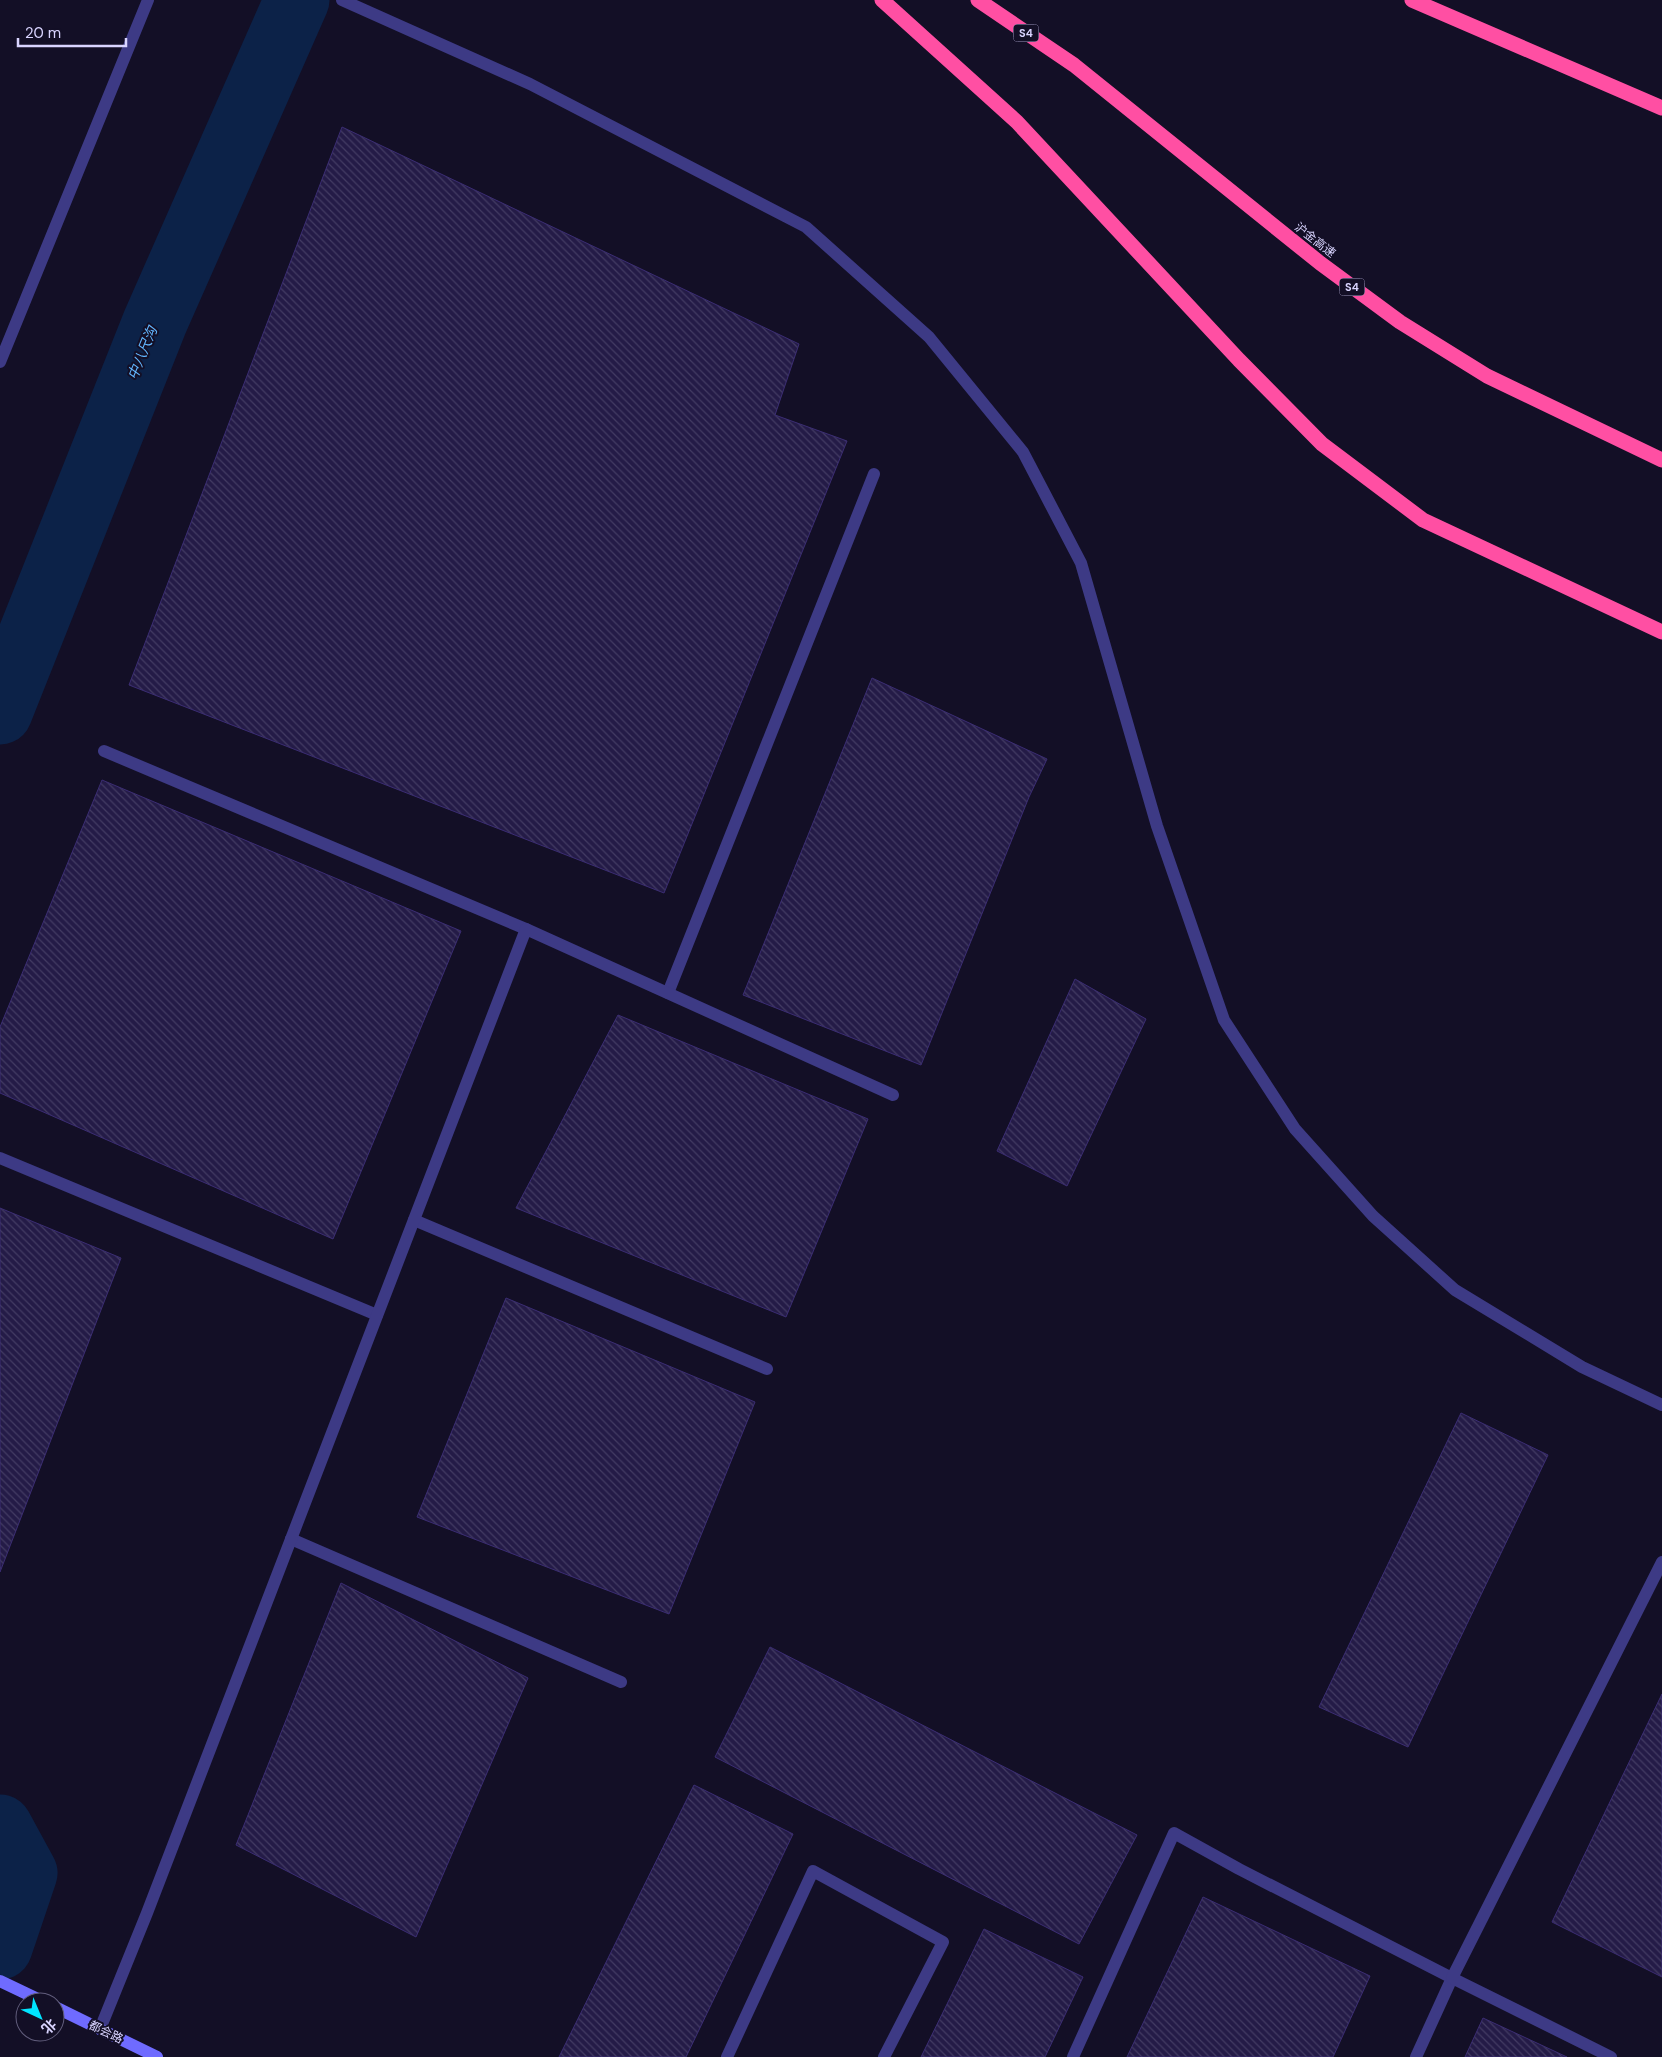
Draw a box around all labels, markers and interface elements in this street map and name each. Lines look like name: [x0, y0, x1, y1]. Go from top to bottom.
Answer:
scale bar: [18, 15, 125, 47]
text: 20 m: [25, 23, 61, 43]
road number: S4: [1014, 24, 1038, 42]
street label: 沪金高速: [1291, 219, 1339, 261]
road number: S4: [1340, 278, 1364, 296]
water label: 中八尺沟: [123, 322, 162, 382]
north arrow: [15, 1992, 65, 2042]
text: 北: [38, 2015, 60, 2038]
street label: 都会路: [86, 2017, 126, 2047]

